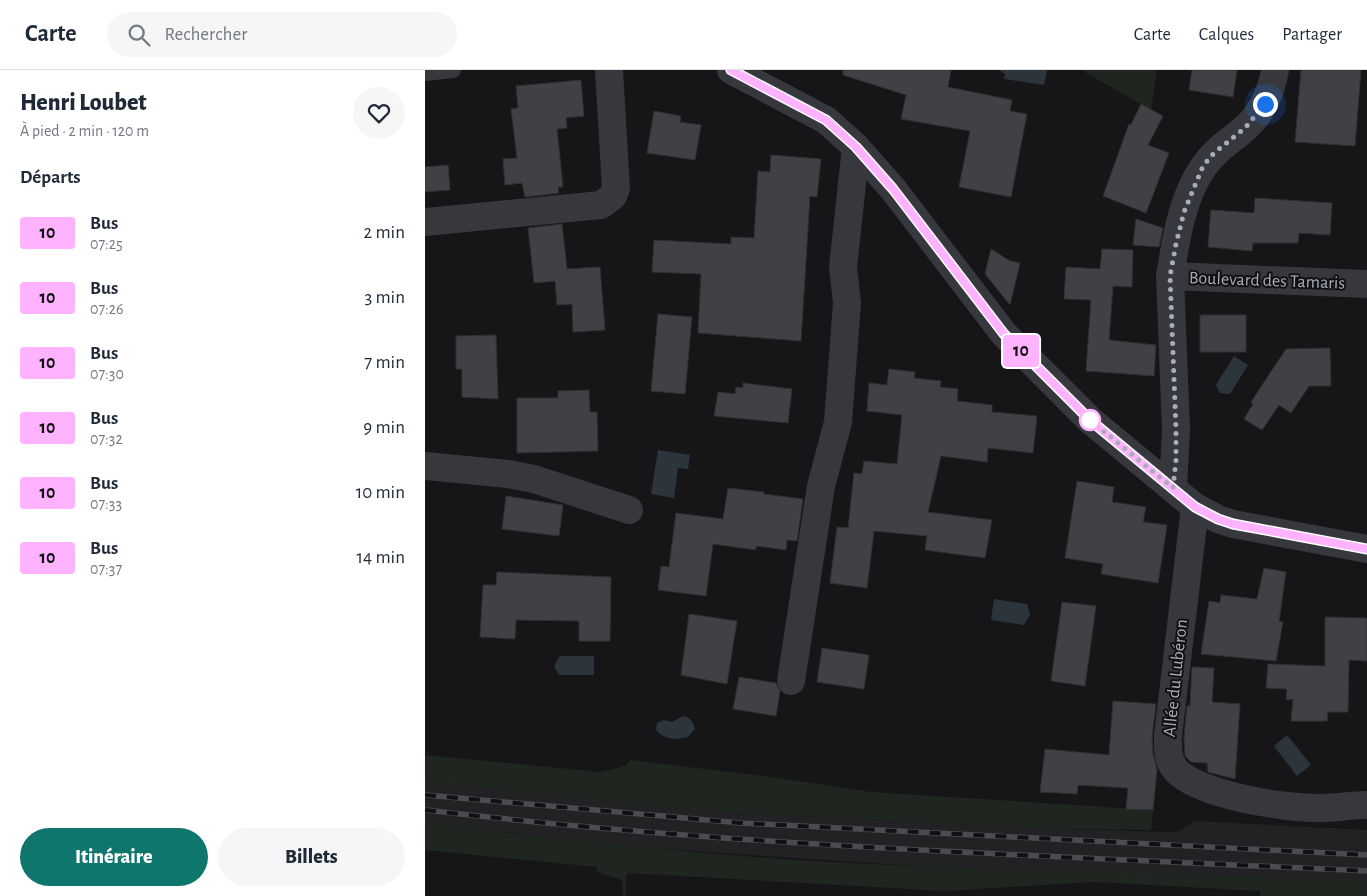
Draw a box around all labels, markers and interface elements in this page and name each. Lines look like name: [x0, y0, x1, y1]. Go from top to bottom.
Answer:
search box: [107, 12, 457, 57]
icon: search: [125, 21, 153, 49]
text: Carte: [25, 22, 77, 46]
text: Rechercher: [165, 25, 247, 44]
text: Carte: [1134, 26, 1171, 44]
text: Calques: [1199, 26, 1254, 44]
text: Partager: [1282, 26, 1342, 44]
button: heart: [353, 87, 405, 139]
text: Henri Loubet: [20, 91, 147, 115]
your location: [1253, 92, 1278, 117]
text: À pied · 2 min · 120 m: [20, 123, 149, 139]
text: Départs: [20, 168, 81, 187]
text: Bus: [90, 214, 118, 233]
text: 2 min: [364, 223, 405, 242]
text: 10: [40, 224, 55, 242]
text: 07:25: [90, 236, 123, 252]
street label: Boulevard des Tamaris: [1189, 269, 1345, 293]
text: Bus: [90, 279, 118, 298]
text: 3 min: [364, 288, 405, 307]
text: 10: [40, 289, 55, 307]
text: 07:26: [90, 301, 124, 317]
line badge: 10: [999, 335, 1043, 367]
text: 10: [1013, 342, 1029, 360]
text: Bus: [90, 344, 118, 363]
text: 7 min: [364, 353, 405, 372]
text: 10: [40, 354, 55, 372]
text: 07:30: [90, 366, 124, 382]
text: Bus: [90, 409, 118, 428]
unlabelled marker: [1079, 409, 1101, 431]
text: 9 min: [363, 418, 405, 437]
text: 10: [40, 419, 55, 437]
text: 07:32: [90, 431, 123, 447]
text: Bus: [90, 474, 118, 493]
text: 10 min: [356, 483, 405, 502]
text: 10: [40, 484, 55, 502]
text: 07:33: [90, 496, 122, 512]
text: Bus: [90, 539, 118, 558]
text: 14 min: [357, 548, 405, 567]
text: 10: [40, 549, 55, 567]
text: 07:37: [90, 561, 122, 577]
street label: Allée du Lubéron: [1161, 618, 1191, 738]
button: Itinéraire: [20, 828, 208, 886]
button: Billets: [218, 828, 405, 886]

